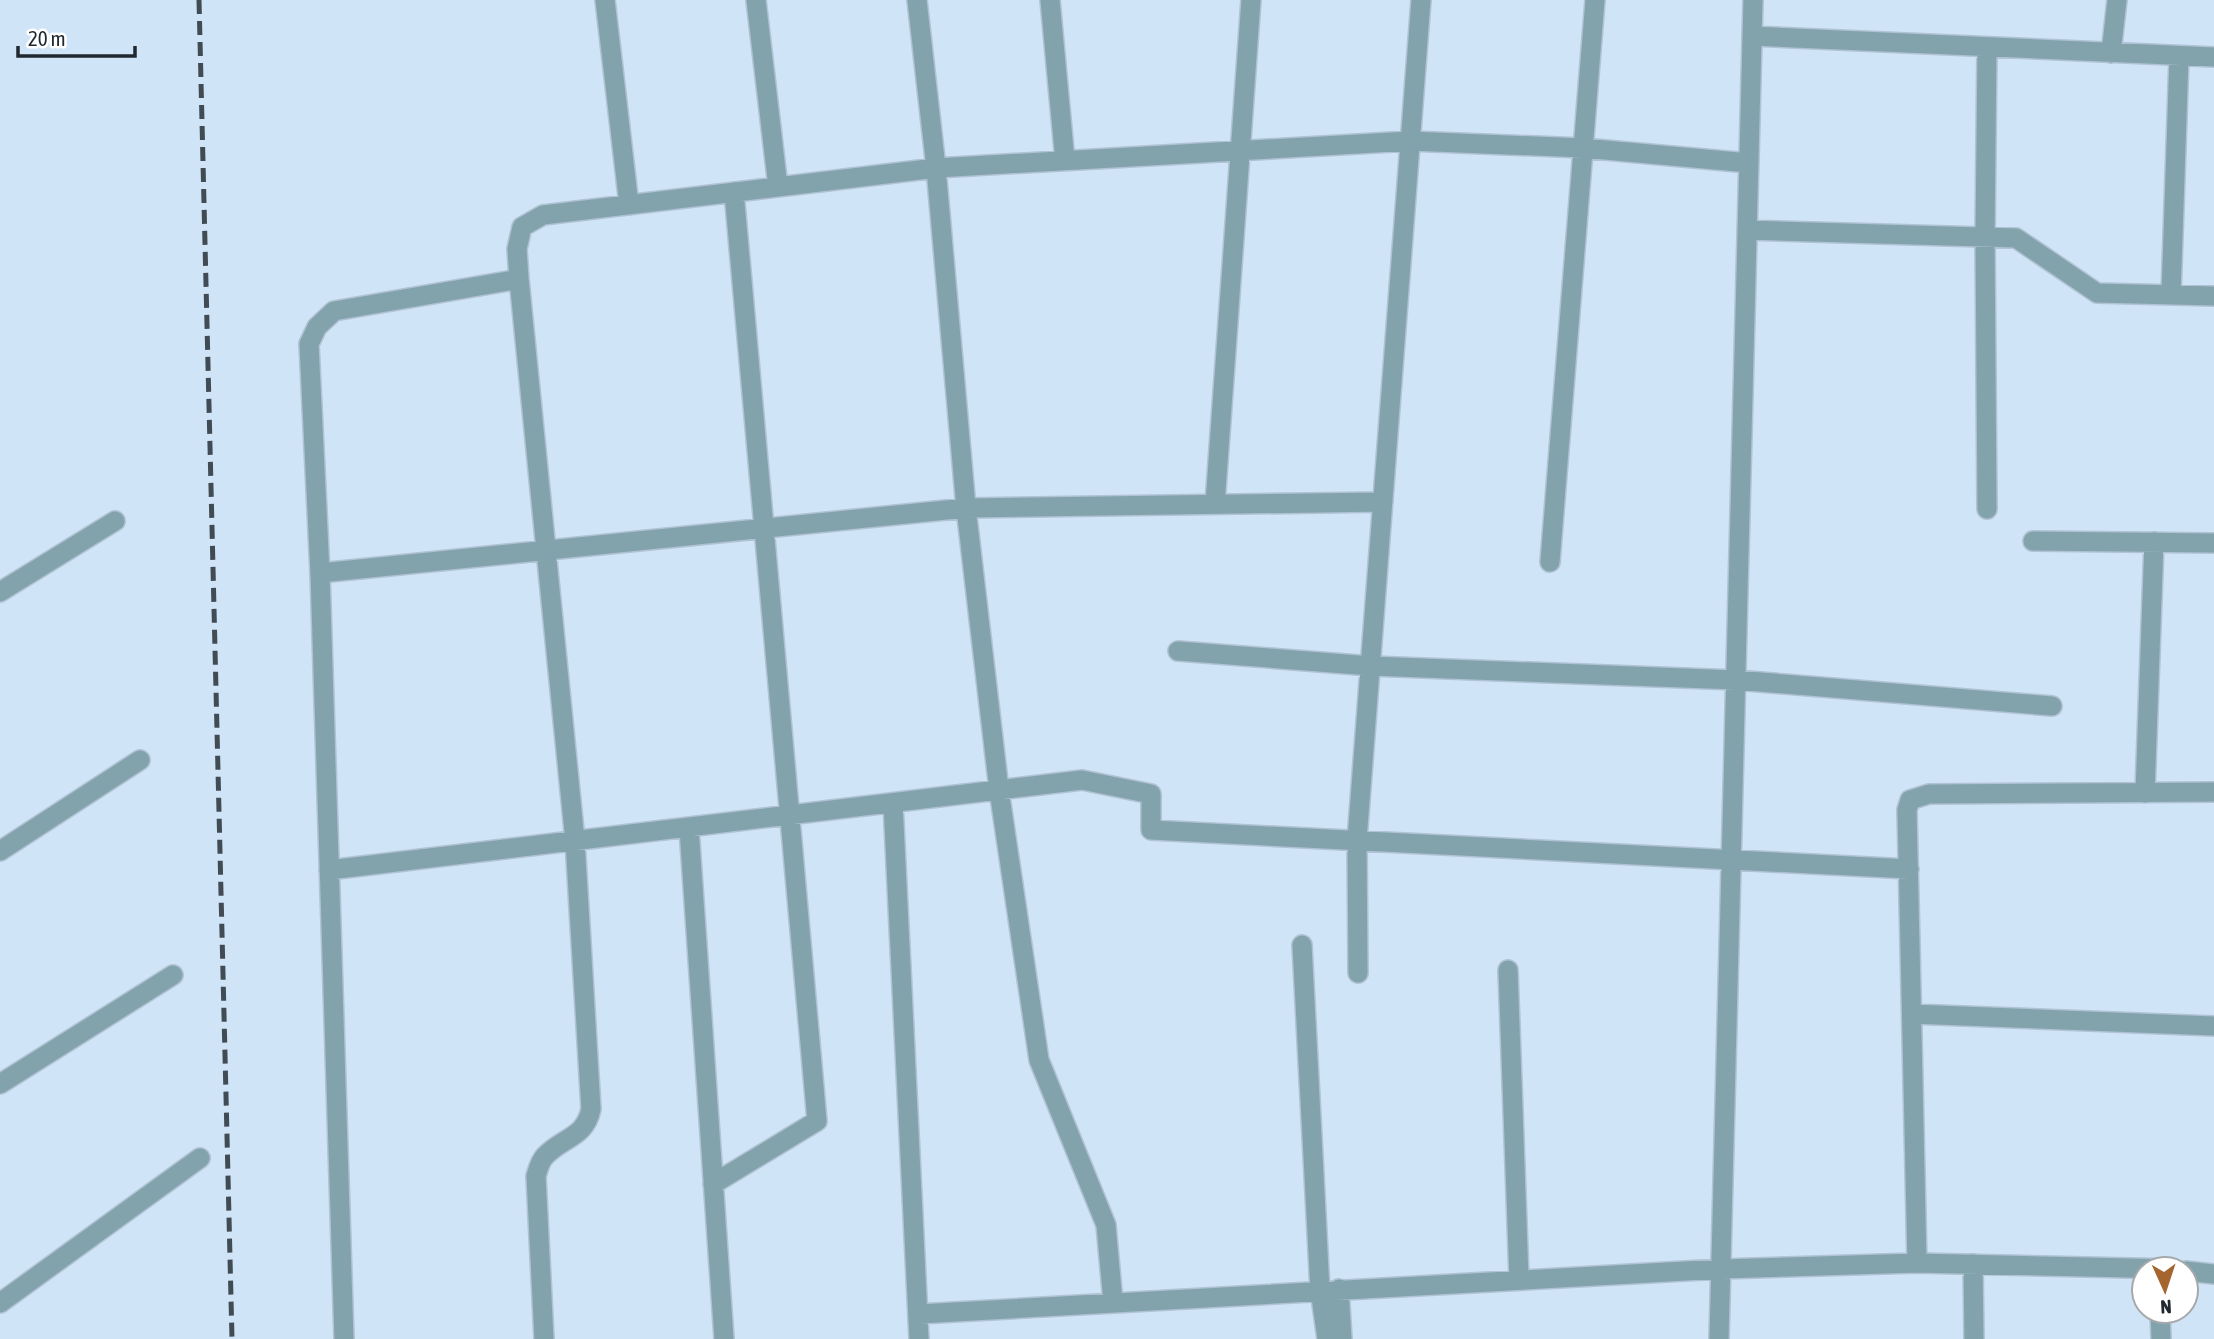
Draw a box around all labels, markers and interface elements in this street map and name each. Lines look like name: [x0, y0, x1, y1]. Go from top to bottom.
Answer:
scale bar: [18, 14, 135, 58]
text: 20 m: [28, 26, 66, 50]
north arrow: [2130, 1255, 2200, 1325]
text: N: [2160, 1296, 2172, 1318]

